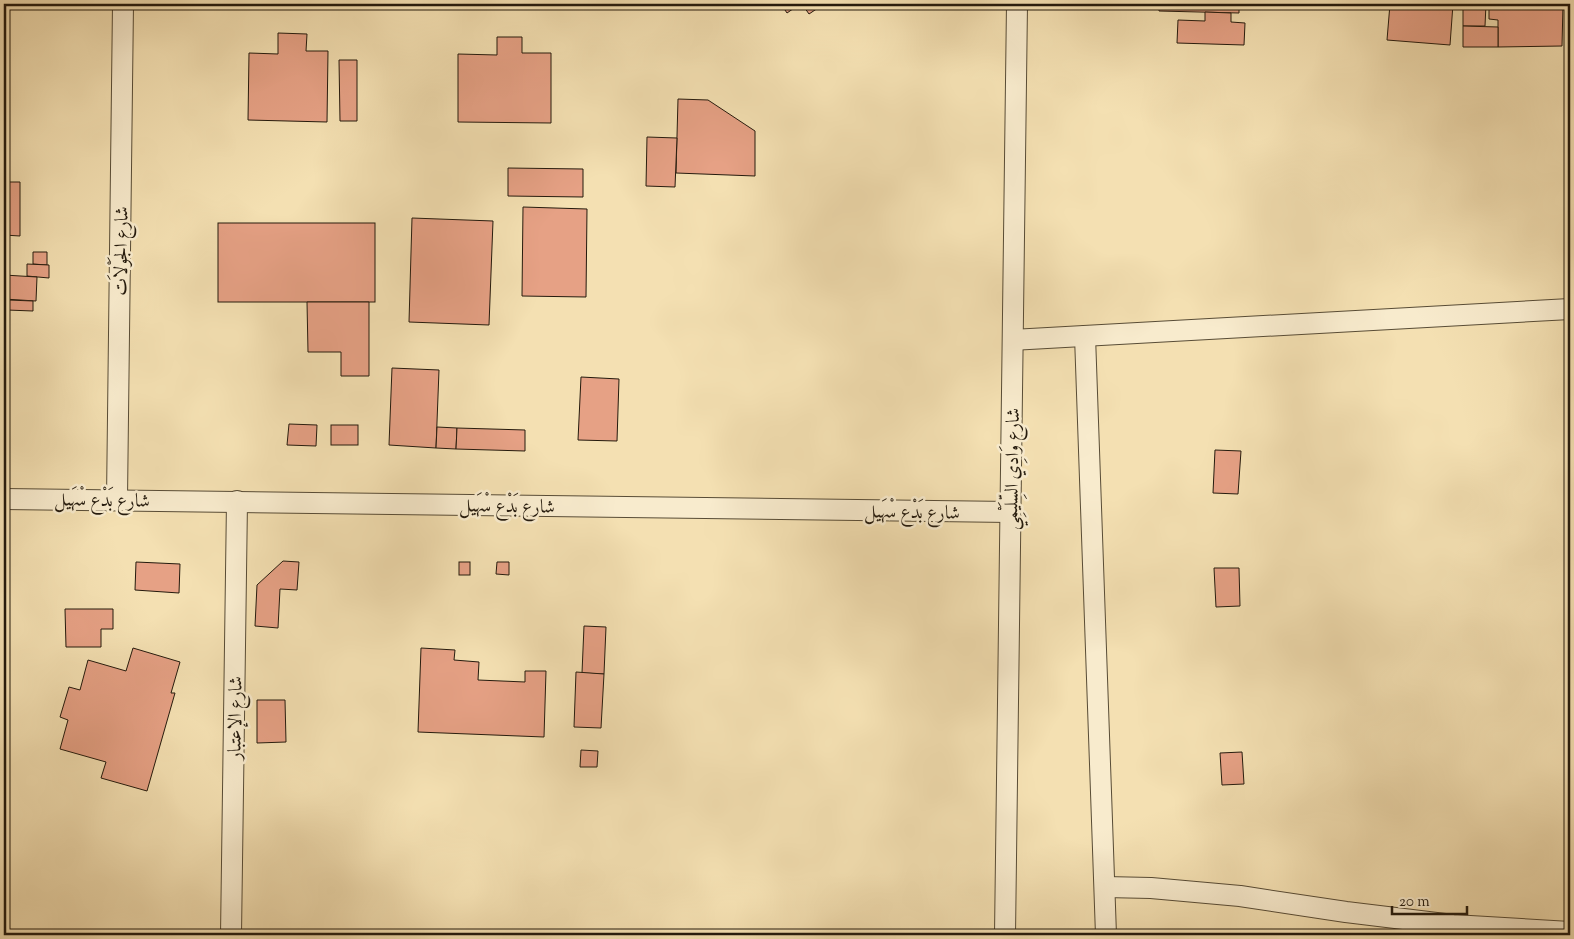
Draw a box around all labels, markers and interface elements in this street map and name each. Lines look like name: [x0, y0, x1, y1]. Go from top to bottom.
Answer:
street label: شارع الجَوْلاَت: [105, 206, 137, 296]
street label: شارع وَادِي السِّلَيْمِي: [996, 408, 1031, 531]
street label: شارع بَدْع سْهَيل: [54, 484, 150, 516]
street label: شارع بَدْع سْهَيل: [459, 490, 555, 522]
street label: شارع بَدْع سْهَيل: [864, 496, 960, 528]
street label: شارع الإعتبار: [222, 676, 251, 762]
scale bar: [1392, 884, 1466, 916]
text: 20 m: [1399, 892, 1430, 913]

